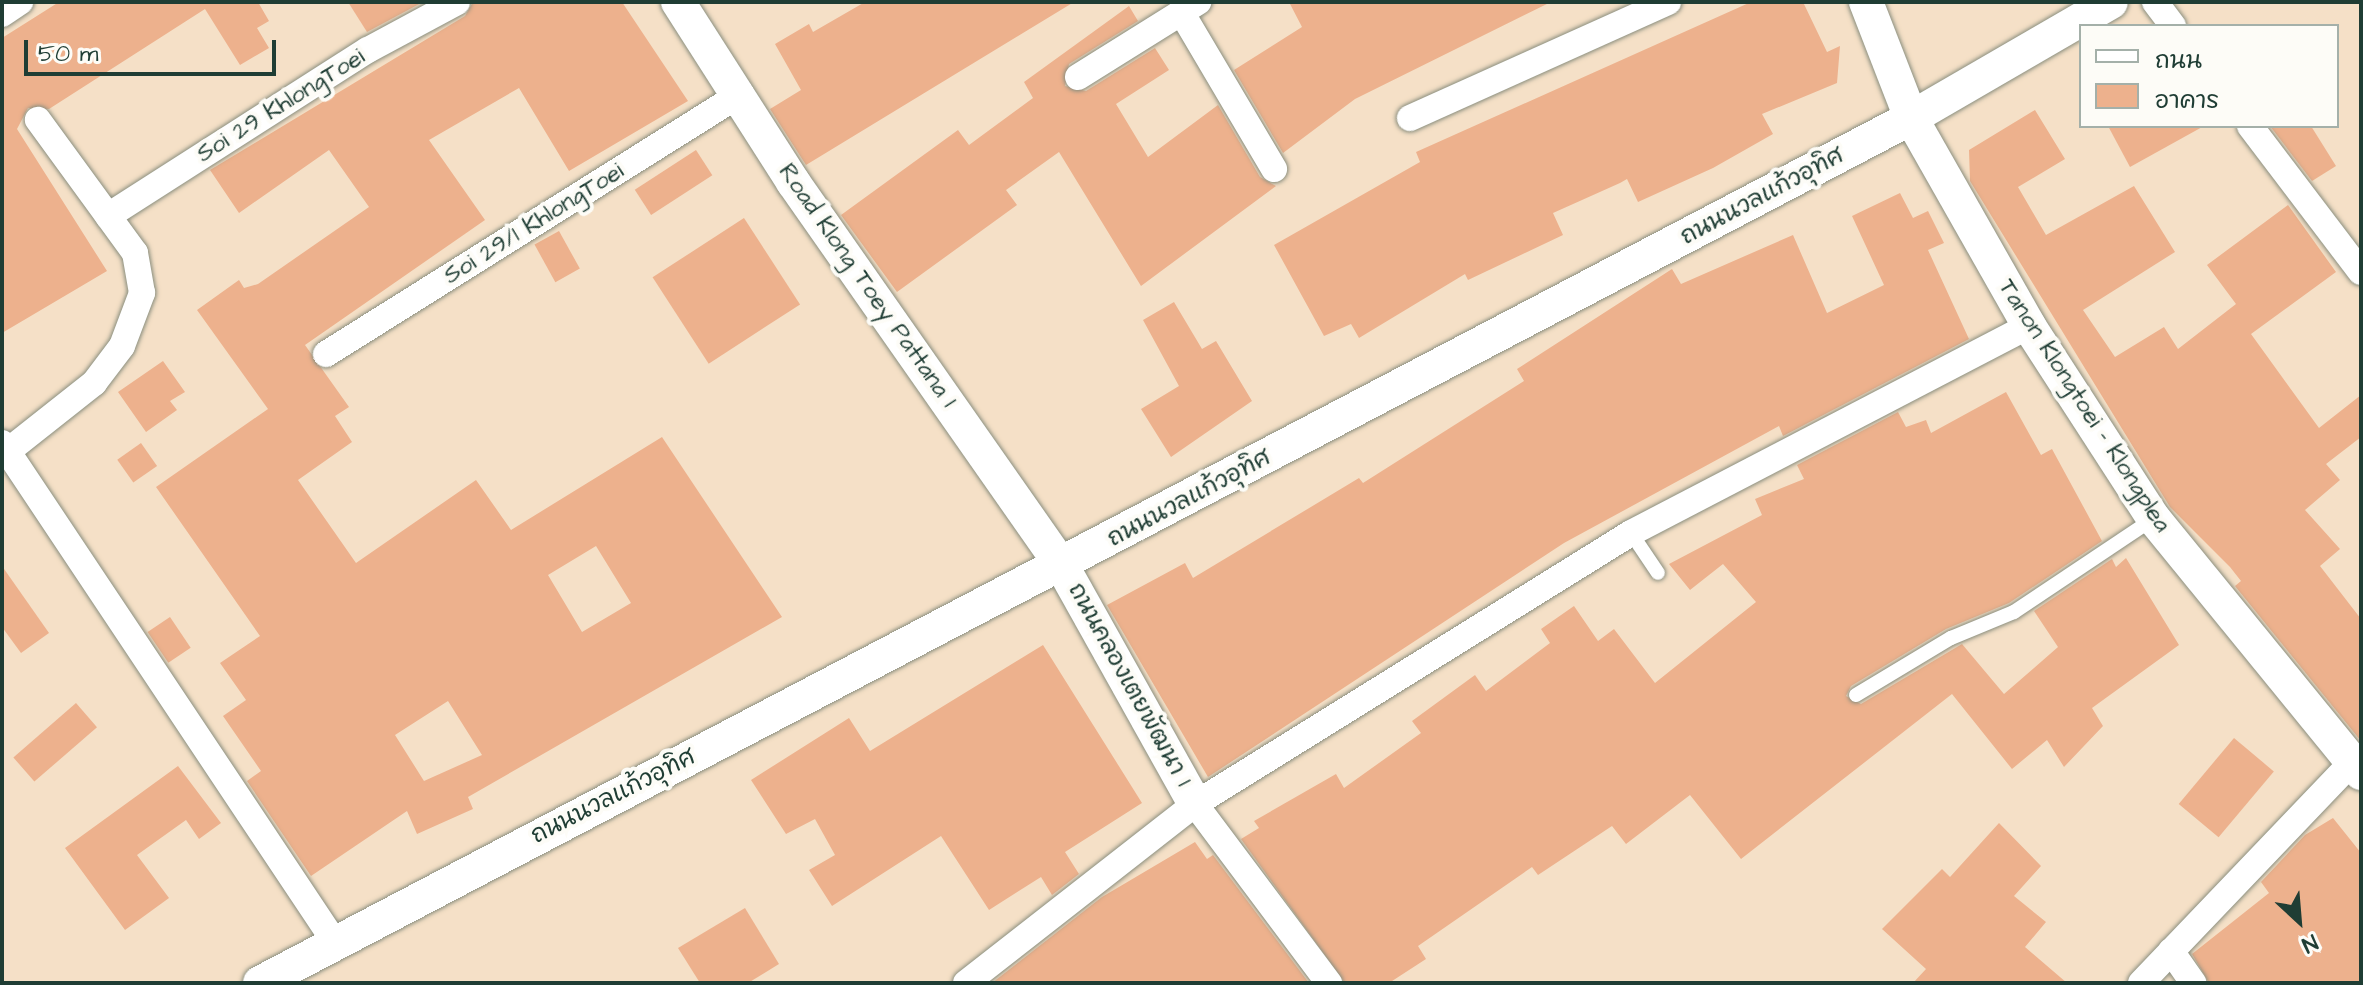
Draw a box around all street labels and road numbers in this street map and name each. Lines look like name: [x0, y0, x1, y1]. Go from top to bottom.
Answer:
street label: Soi 29 KhlongToei: [192, 43, 370, 169]
street label: ถนนนวลแก้วอุทิศ: [1676, 142, 1848, 252]
street label: Soi 29/1 KhlongToei: [439, 157, 629, 291]
street label: Road Klong Toey Pattana 1: [772, 159, 962, 413]
street label: Tanon Klongtoei - Klongplea: [1991, 274, 2177, 538]
street label: ถนนนวลแก้วอุทิศ: [1103, 444, 1275, 554]
street label: ถนนคลองเตยพัฒนา 1: [1061, 578, 1197, 792]
street label: ถนนนวลแก้วอุทิศ: [526, 743, 700, 851]

